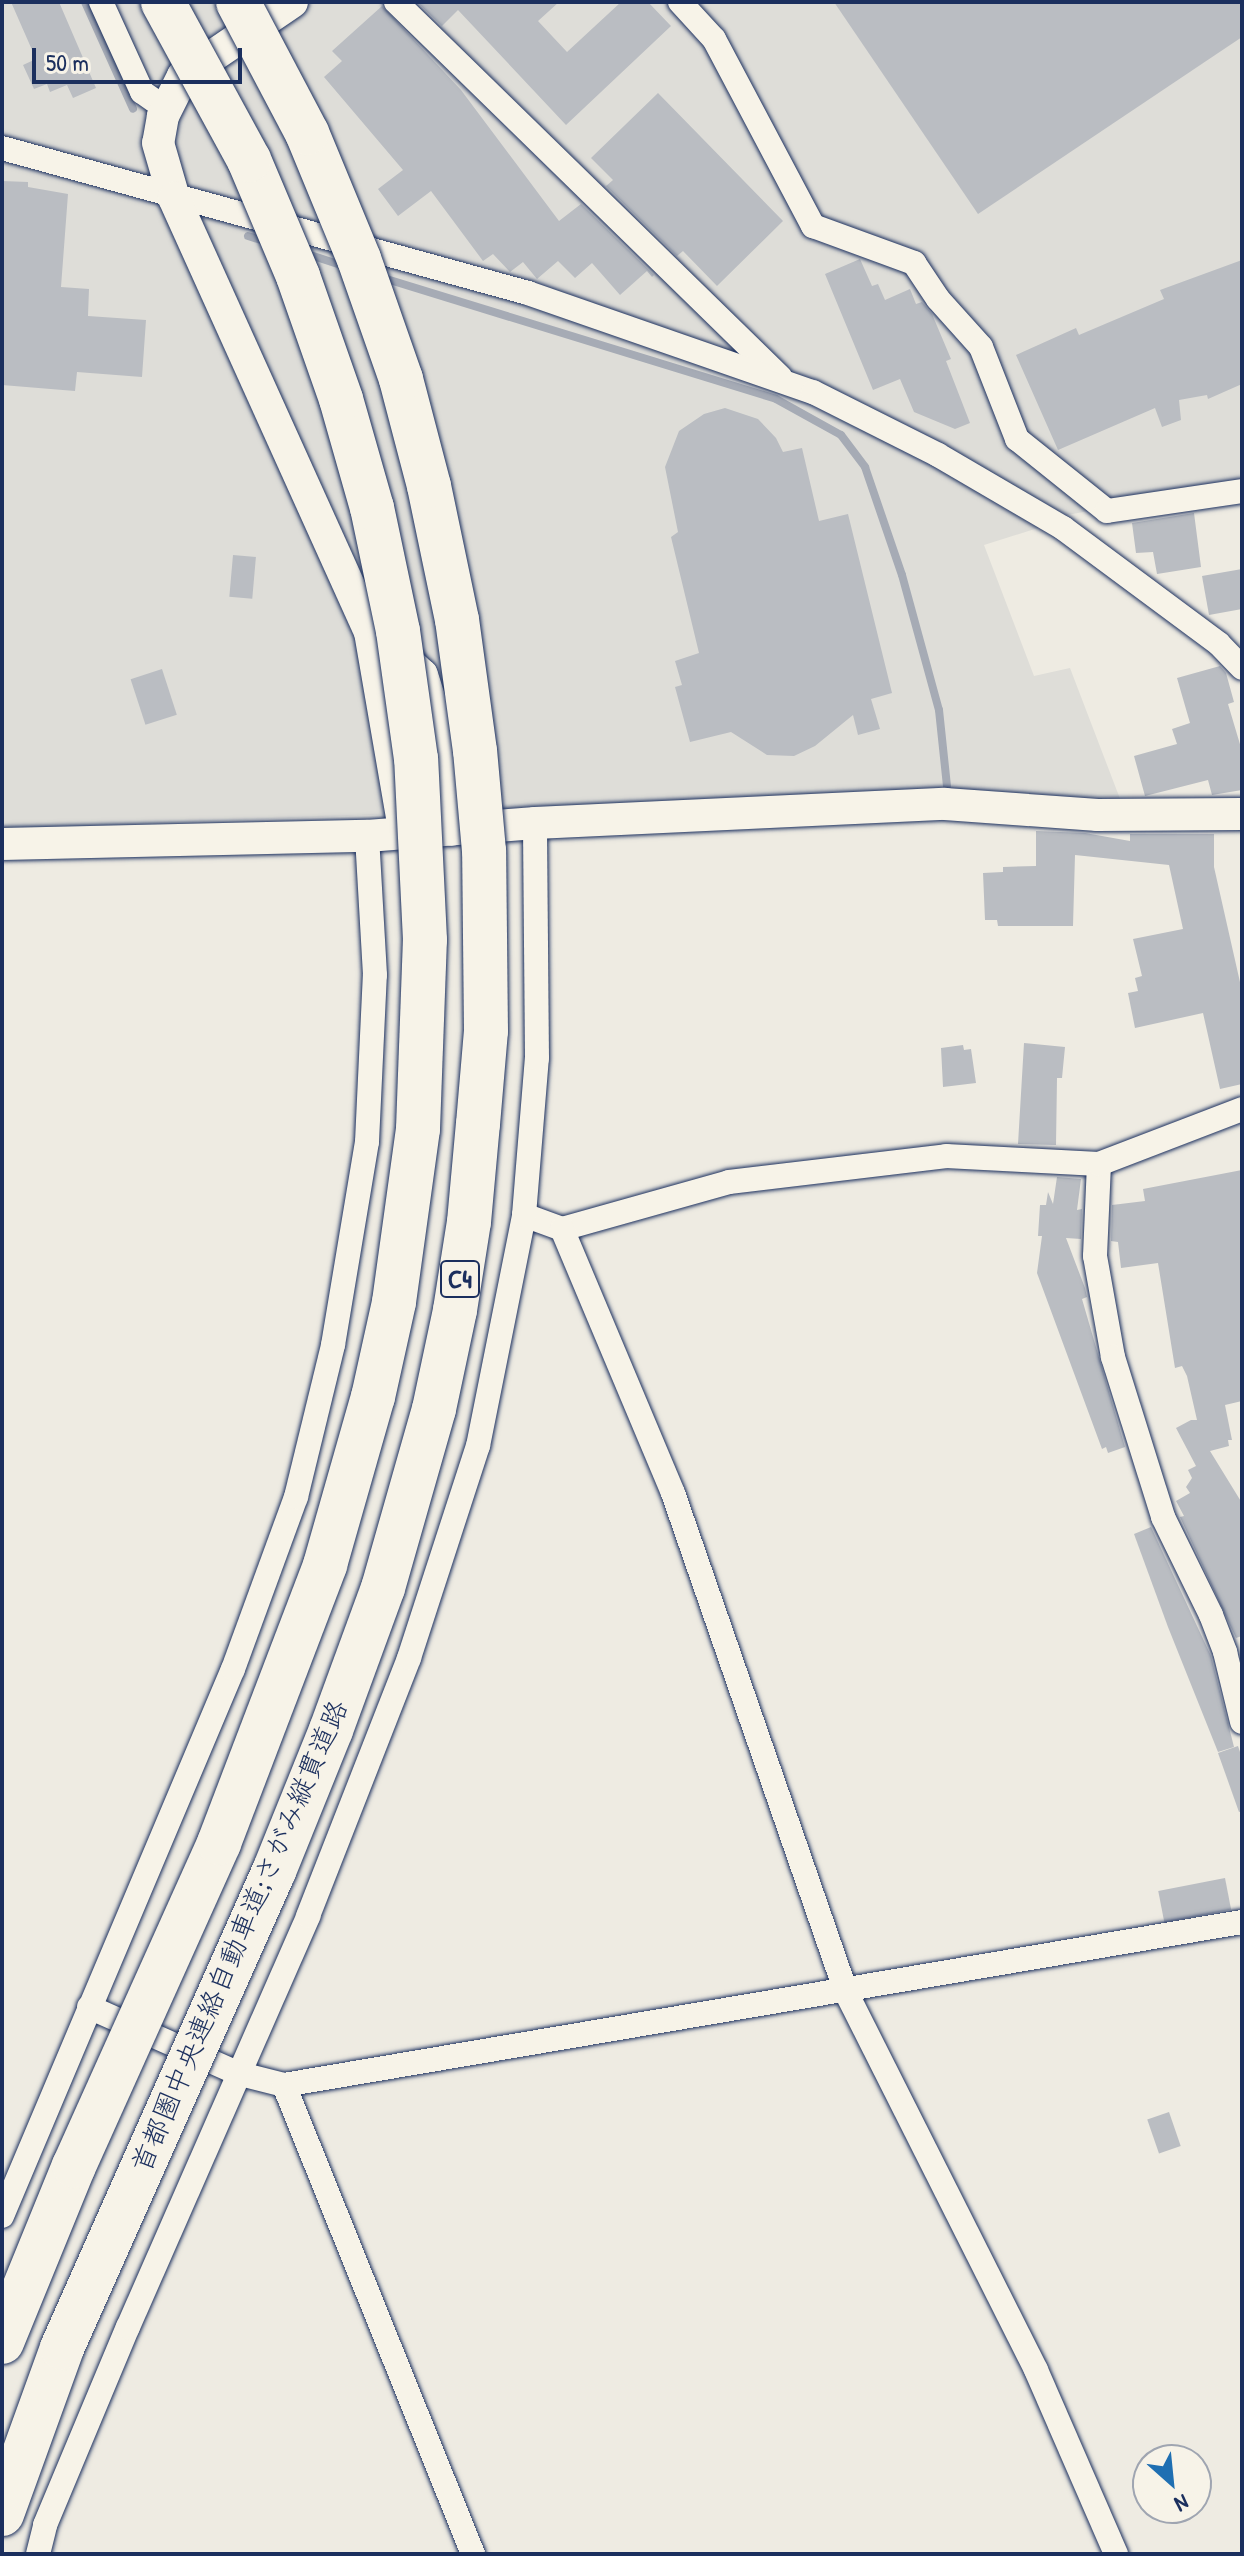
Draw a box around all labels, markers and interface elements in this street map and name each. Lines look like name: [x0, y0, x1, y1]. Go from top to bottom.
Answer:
scale bar: [36, 32, 246, 82]
text: 50 m: [46, 46, 89, 78]
road number: C4: [440, 1257, 480, 1301]
street label: 首都圏中央連絡自動車道;さがみ縦貫道路: [124, 1694, 354, 2178]
north arrow: [1132, 2444, 1212, 2524]
text: N: [1170, 2488, 1194, 2520]

